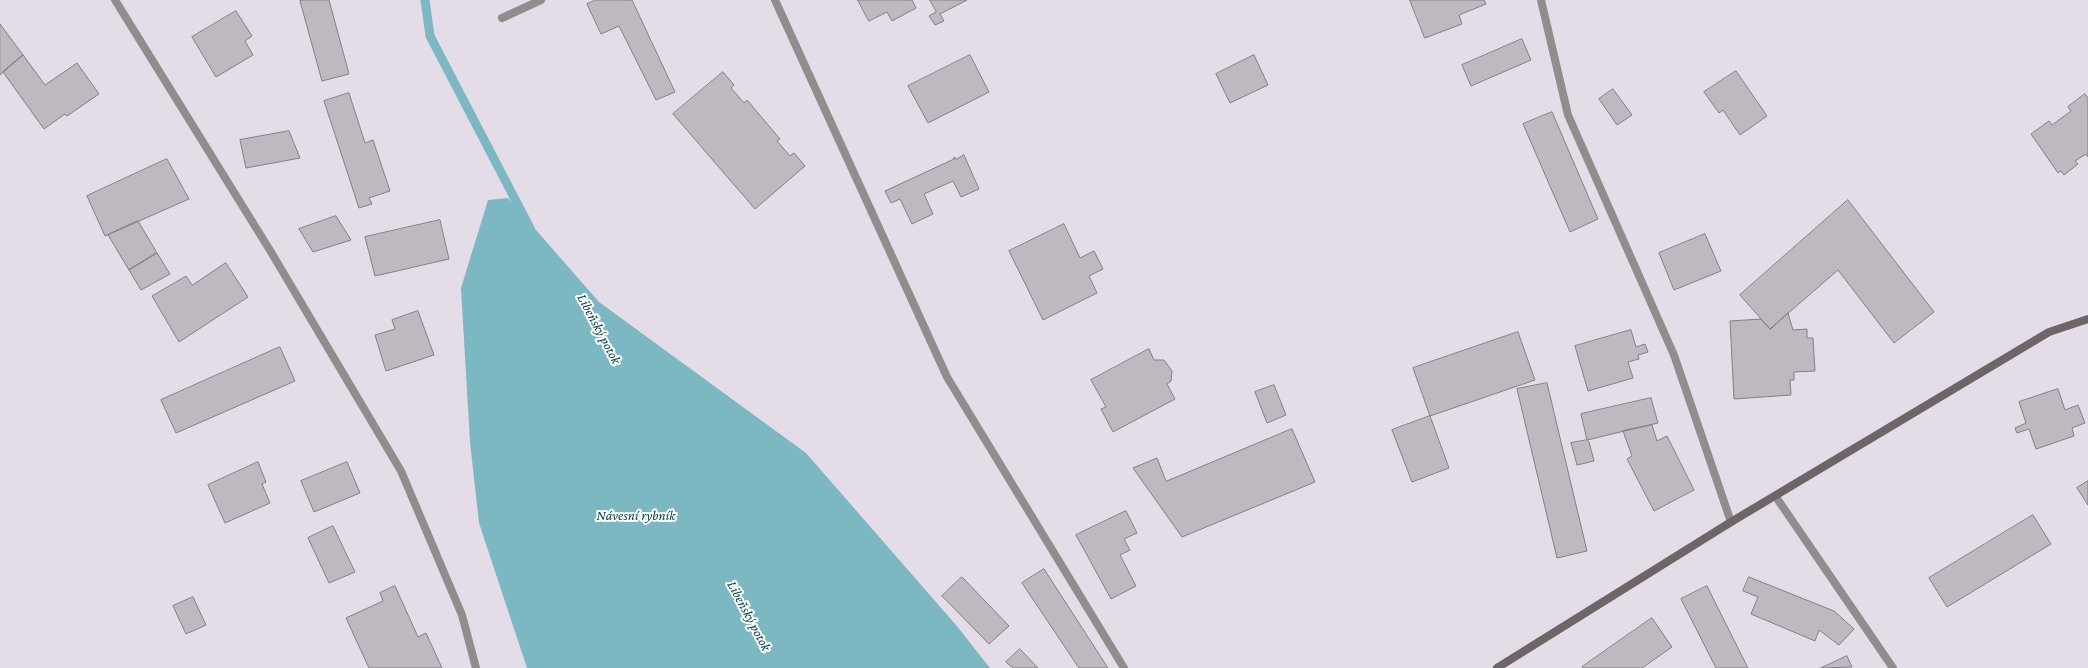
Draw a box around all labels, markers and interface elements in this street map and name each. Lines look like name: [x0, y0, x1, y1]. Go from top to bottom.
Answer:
water label: Libeňský potok: [573, 291, 625, 367]
water label: Návesní rybník: [597, 508, 675, 524]
water label: Libeňský potok: [723, 578, 775, 654]

